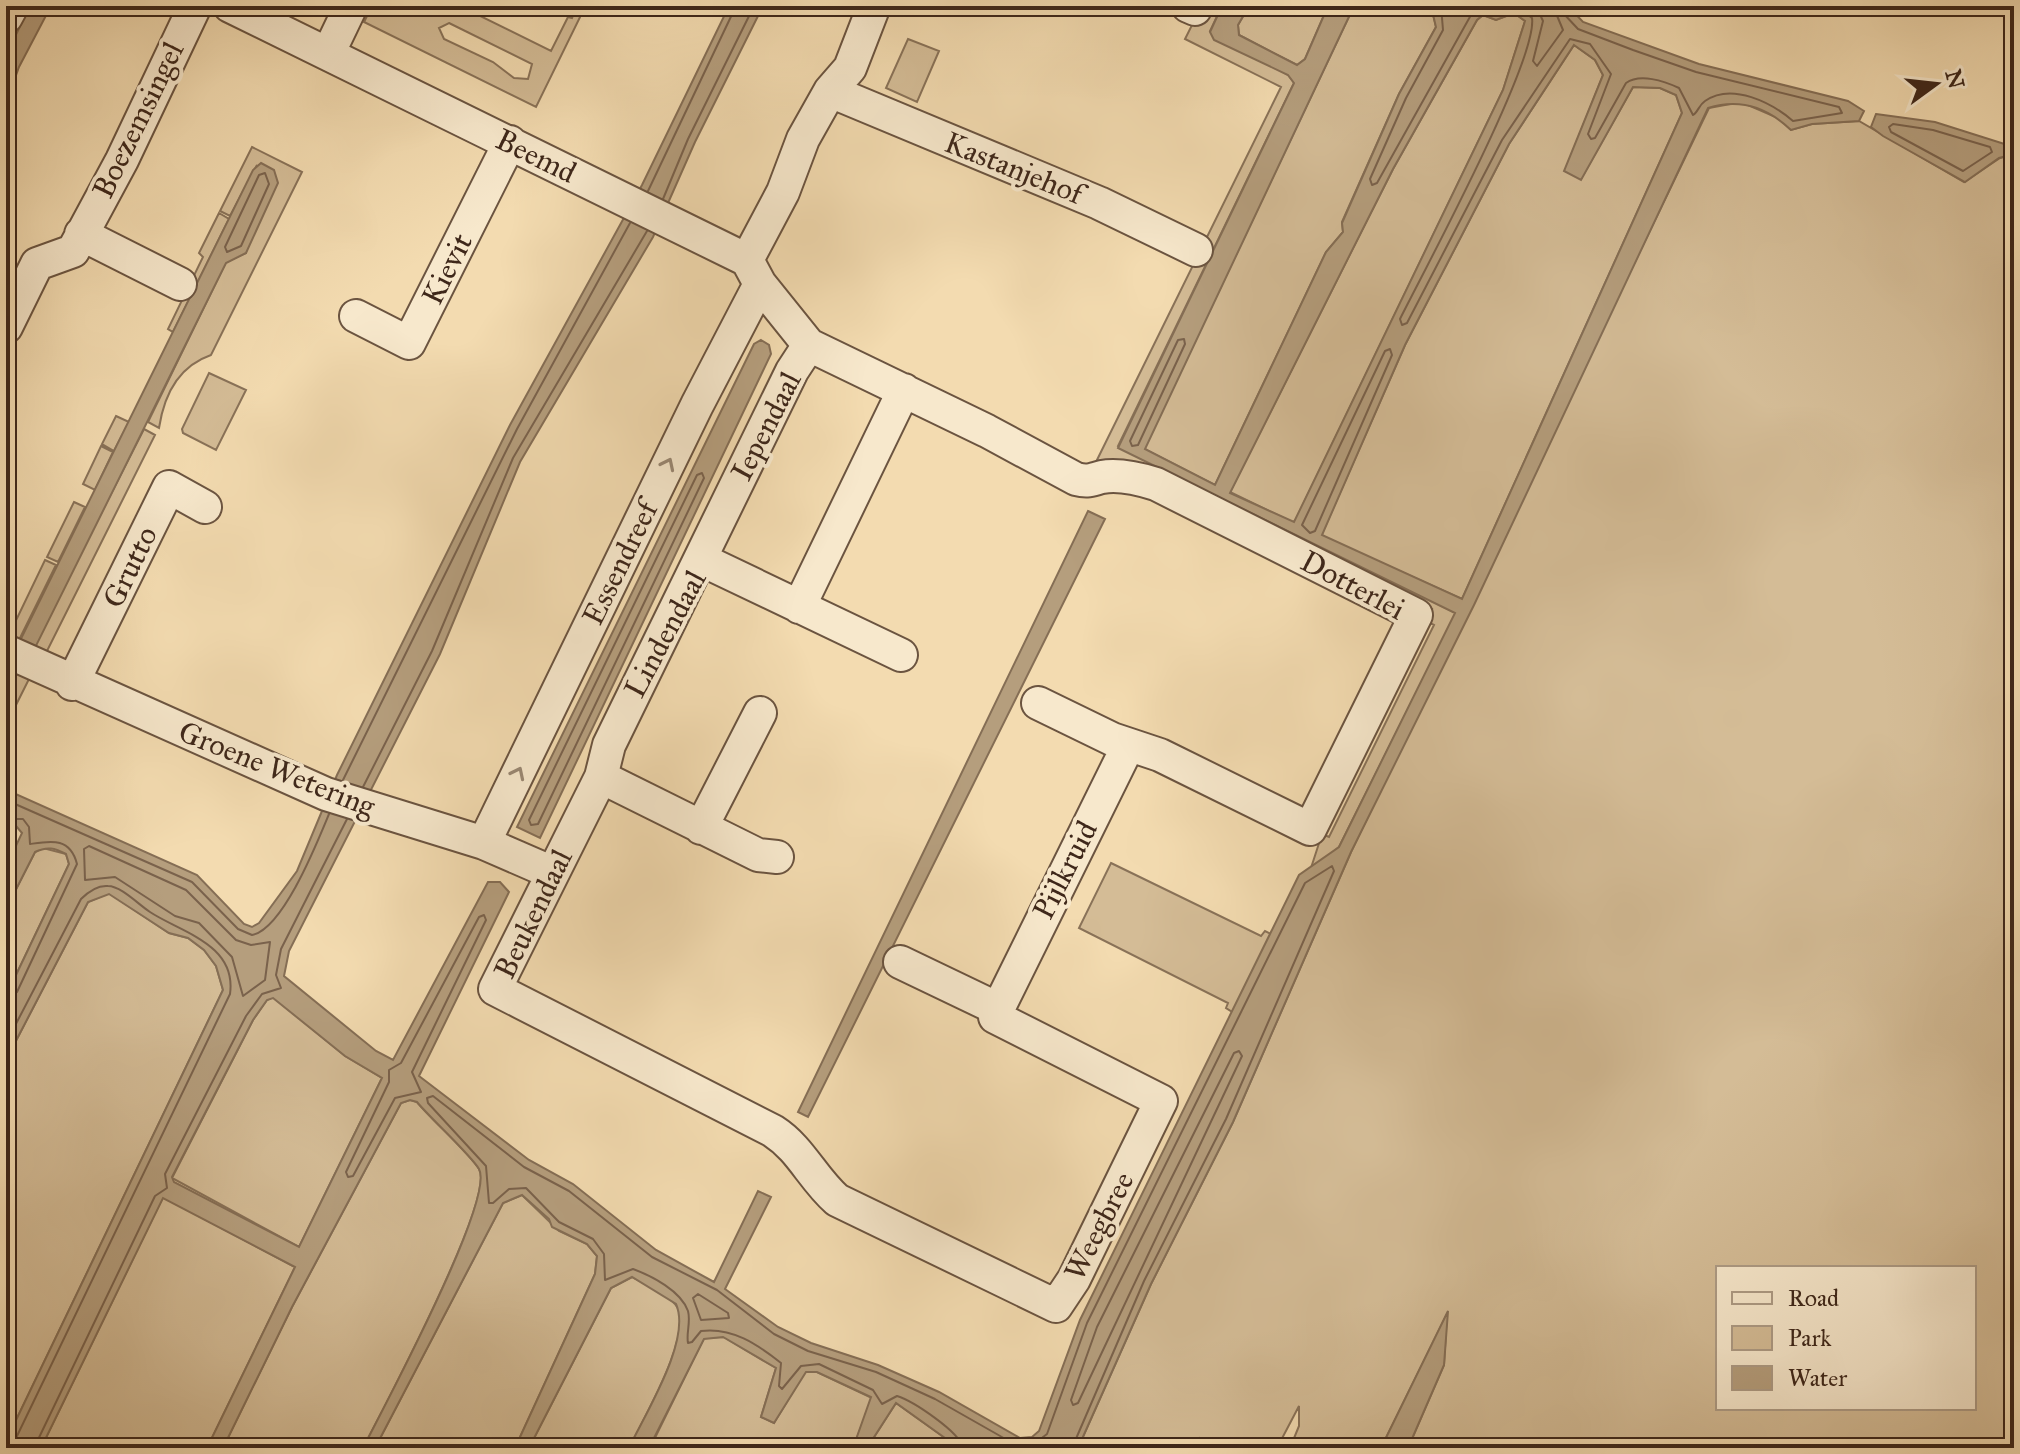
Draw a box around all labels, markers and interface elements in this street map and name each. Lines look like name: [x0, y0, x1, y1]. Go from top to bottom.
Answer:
street label: Boezemsingel: [85, 35, 192, 204]
north arrow: [1896, 44, 1976, 124]
text: N: [1939, 66, 1970, 92]
street label: Beemd: [490, 121, 582, 191]
street label: Kastanjehof: [940, 124, 1093, 214]
street label: Kievit: [414, 227, 480, 311]
street label: Iependaal: [723, 365, 809, 486]
one-way arrow: [658, 457, 674, 472]
street label: Essendreef: [575, 491, 668, 631]
street label: Grutto: [95, 520, 165, 614]
street label: Dotterlei: [1295, 543, 1411, 627]
street label: Lindendaal: [616, 563, 714, 704]
street label: Groene Wetering: [174, 713, 381, 825]
one-way arrow: [508, 767, 524, 782]
street label: Pijlkruid: [1025, 815, 1105, 925]
street label: Beukendaal: [486, 843, 580, 984]
street label: Weegbree: [1056, 1166, 1142, 1286]
legend: [1716, 1266, 1976, 1410]
text: Road: [1788, 1283, 1839, 1313]
text: Park: [1788, 1323, 1832, 1353]
text: Water: [1788, 1363, 1847, 1393]

